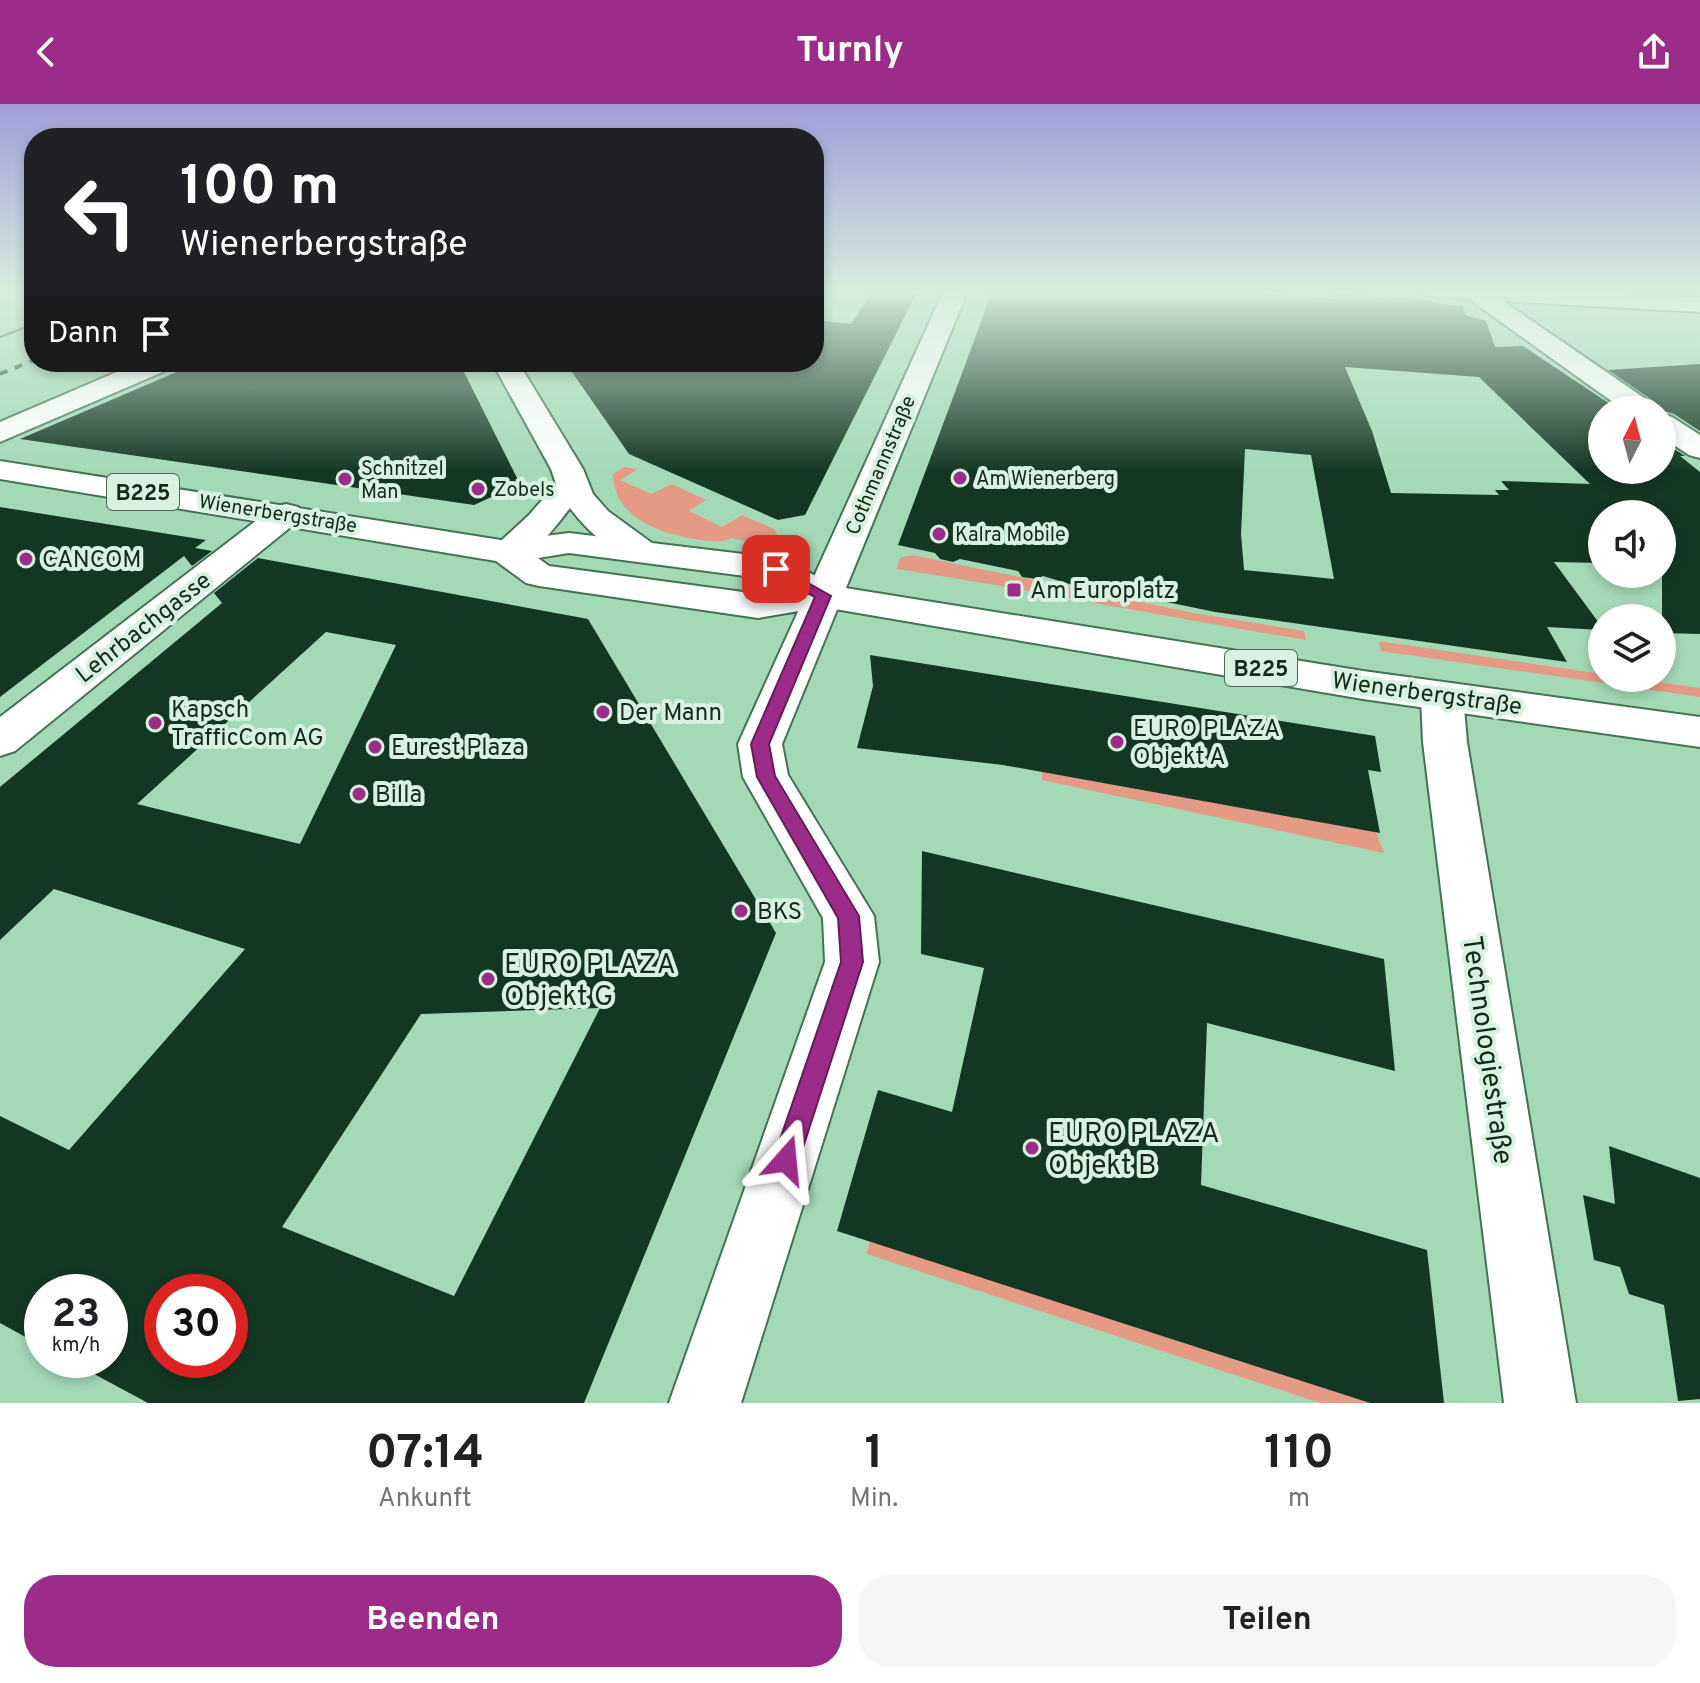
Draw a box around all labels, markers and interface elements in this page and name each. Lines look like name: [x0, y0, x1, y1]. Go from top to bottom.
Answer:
text: Turnly: [796, 29, 904, 75]
icon: back: [24, 30, 68, 74]
icon: share: [1632, 30, 1676, 74]
text: 100 m: [180, 154, 339, 224]
icon: left: [48, 160, 152, 264]
text: Wienerbergstraße: [180, 223, 468, 269]
icon: arrive: [134, 312, 178, 356]
text: Dann: [48, 316, 118, 353]
street label: Cothmannstraße: [841, 392, 923, 539]
north arrow: [1588, 396, 1676, 484]
map controls: [1588, 396, 1676, 692]
place label: Schnitzel Man: [361, 457, 444, 506]
place label: Am Wienerberg: [976, 467, 1115, 493]
marker: Am Wienerberg: [951, 469, 969, 487]
marker: Schnitzel Man: [336, 470, 354, 488]
road number: B225: [107, 474, 179, 510]
place label: Zobels: [494, 478, 555, 504]
marker: Zobels: [469, 480, 487, 498]
street label: Wienerbergstraße: [197, 490, 359, 540]
button: sound: [1588, 500, 1676, 588]
place label: Kalra Mobile: [955, 523, 1066, 549]
marker: Kalra Mobile: [930, 525, 948, 543]
pin: [742, 535, 810, 603]
place label: CANCOM: [42, 546, 142, 576]
icon: arrive: [754, 547, 798, 591]
marker: CANCOM: [17, 550, 35, 568]
street label: Lehrbachgasse: [71, 566, 218, 691]
place label: Am Europlatz: [1030, 577, 1175, 607]
marker: Am Europlatz: [1005, 581, 1023, 599]
button: layers: [1588, 604, 1676, 692]
road number: B225: [1225, 650, 1297, 686]
street label: Wienerbergstraße: [1330, 667, 1524, 723]
place label: Kapsch TrafficCom AG: [171, 696, 324, 754]
place label: Der Mann: [619, 699, 722, 729]
marker: Der Mann: [594, 703, 612, 721]
marker: Kapsch TrafficCom AG: [146, 714, 164, 732]
place label: EURO PLAZA Objekt A: [1133, 715, 1280, 773]
marker: EURO PLAZA Objekt A: [1108, 733, 1126, 751]
place label: Eurest Plaza: [391, 734, 525, 764]
marker: Eurest Plaza: [366, 738, 384, 756]
place label: Billa: [375, 781, 422, 811]
marker: Billa: [350, 785, 368, 803]
place label: BKS: [757, 898, 802, 928]
marker: BKS: [732, 902, 750, 920]
street label: Technologiestraße: [1452, 934, 1520, 1167]
place label: EURO PLAZA Objekt G: [504, 948, 676, 1016]
marker: EURO PLAZA Objekt G: [479, 970, 497, 988]
place label: EURO PLAZA Objekt B: [1048, 1117, 1220, 1185]
position arrow: [744, 1118, 828, 1202]
marker: EURO PLAZA Objekt B: [1023, 1139, 1041, 1157]
speed limit sign: 30: [144, 1274, 248, 1378]
text: 23: [52, 1291, 100, 1341]
text: km/h: [52, 1333, 100, 1359]
text: 07:14: [366, 1425, 484, 1485]
text: 1: [865, 1425, 884, 1485]
text: 110: [1264, 1425, 1334, 1485]
text: Ankunft: [378, 1483, 472, 1516]
text: Min.: [850, 1483, 898, 1516]
text: m: [1288, 1483, 1310, 1516]
button: Beenden: [24, 1575, 842, 1667]
button: Teilen: [858, 1575, 1676, 1667]

